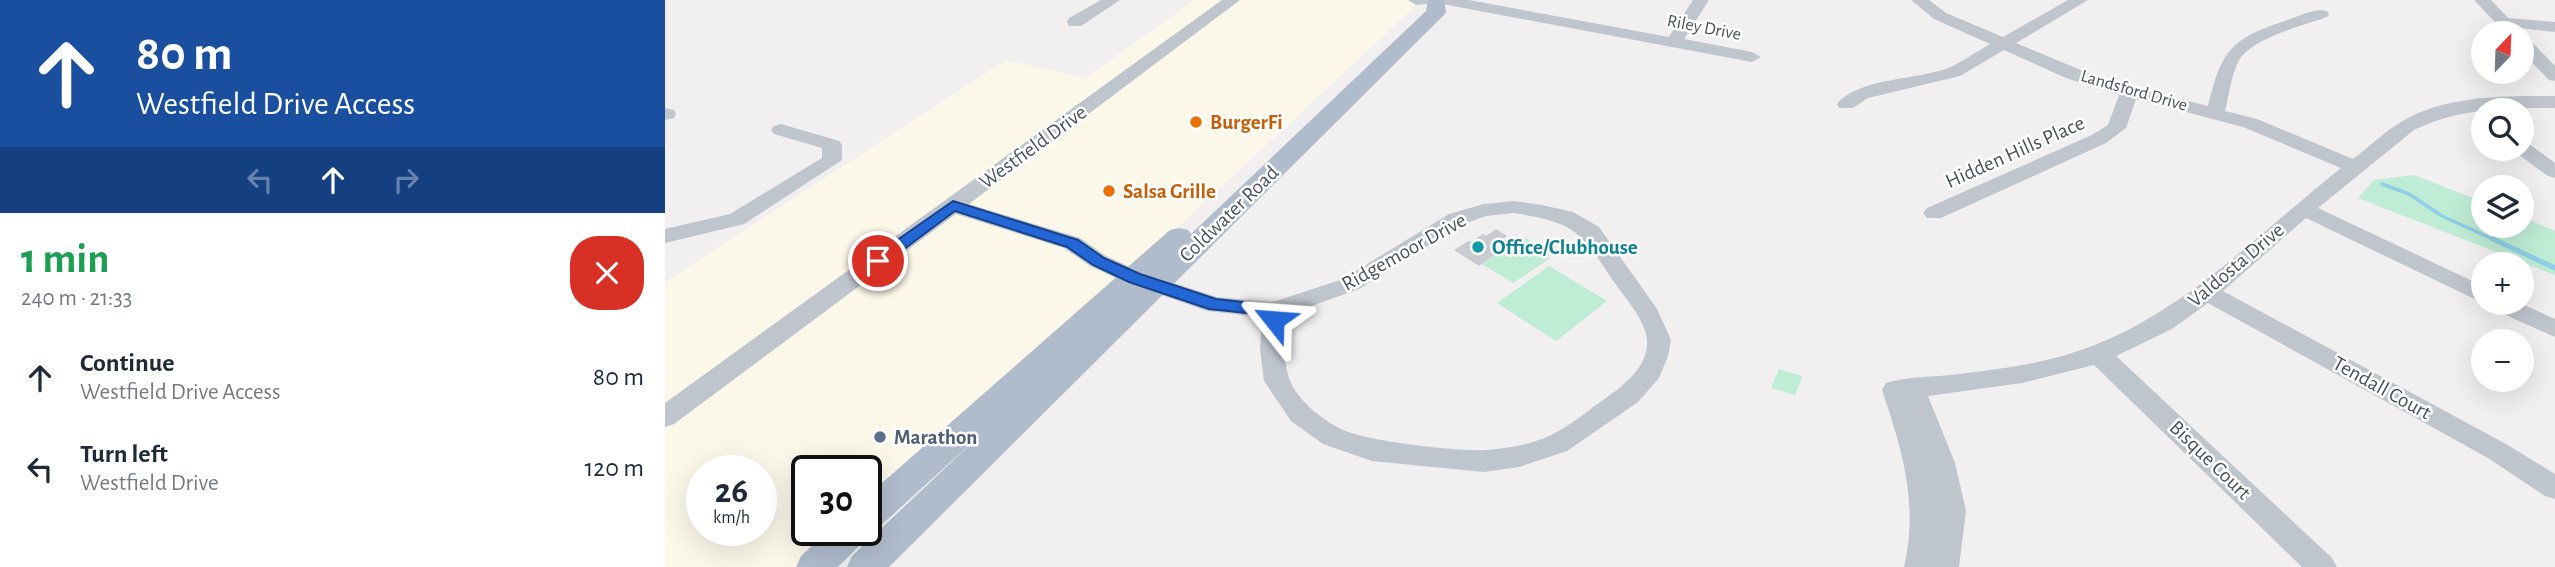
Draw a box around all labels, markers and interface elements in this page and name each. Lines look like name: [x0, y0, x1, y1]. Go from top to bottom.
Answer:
street label: Riley Drive: [1665, 12, 1743, 44]
north arrow: [2471, 21, 2534, 84]
map controls: [2471, 21, 2534, 392]
icon: ahead: [21, 28, 112, 119]
text: 80 m: [136, 30, 233, 79]
street label: Landsford Drive: [2079, 67, 2189, 115]
text: Westfield Drive Access: [136, 88, 415, 120]
button: search: [2471, 98, 2534, 161]
street label: Westfield Drive: [976, 101, 1090, 193]
place label: BurgerFi: [1210, 112, 1283, 133]
street label: Hidden Hills Place: [1942, 112, 2088, 192]
marker: BurgerFi: [1188, 114, 1204, 130]
icon: left: [241, 161, 279, 199]
icon: ahead: [314, 161, 352, 199]
icon: right: [387, 161, 425, 199]
street label: Coldwater Road: [1175, 162, 1283, 266]
button: layers: [2471, 175, 2534, 238]
place label: Salsa Grille: [1123, 181, 1216, 202]
marker: Salsa Grille: [1101, 183, 1117, 199]
street label: Ridgemoor Drive: [1338, 209, 1470, 295]
street label: Valdosta Drive: [2184, 219, 2288, 311]
pin: [848, 231, 908, 291]
button: close: [570, 236, 644, 310]
place label: Office/Clubhouse: [1492, 237, 1638, 258]
text: 1 min: [21, 238, 110, 280]
marker: Office/Clubhouse: [1470, 239, 1486, 255]
icon: arrive: [859, 242, 897, 280]
button: +: [2471, 252, 2534, 315]
position arrow: [1237, 283, 1311, 357]
text: 240 m · 21:33: [21, 287, 132, 310]
button: −: [2471, 329, 2534, 392]
text: Continue: [80, 350, 175, 376]
street label: Tendall Court: [2329, 352, 2435, 424]
icon: ahead: [21, 359, 59, 397]
text: 80 m: [593, 364, 644, 390]
text: Westfield Drive Access: [80, 381, 281, 404]
street label: Bisque Court: [2165, 417, 2255, 504]
place label: Marathon: [894, 427, 977, 448]
marker: Marathon: [872, 429, 888, 445]
text: Turn left: [80, 441, 168, 467]
icon: left: [21, 450, 59, 488]
text: 120 m: [584, 455, 644, 481]
speed limit sign: 30: [791, 455, 882, 546]
text: Westfield Drive: [80, 472, 219, 495]
text: 26: [715, 474, 748, 509]
text: km/h: [713, 509, 750, 527]

